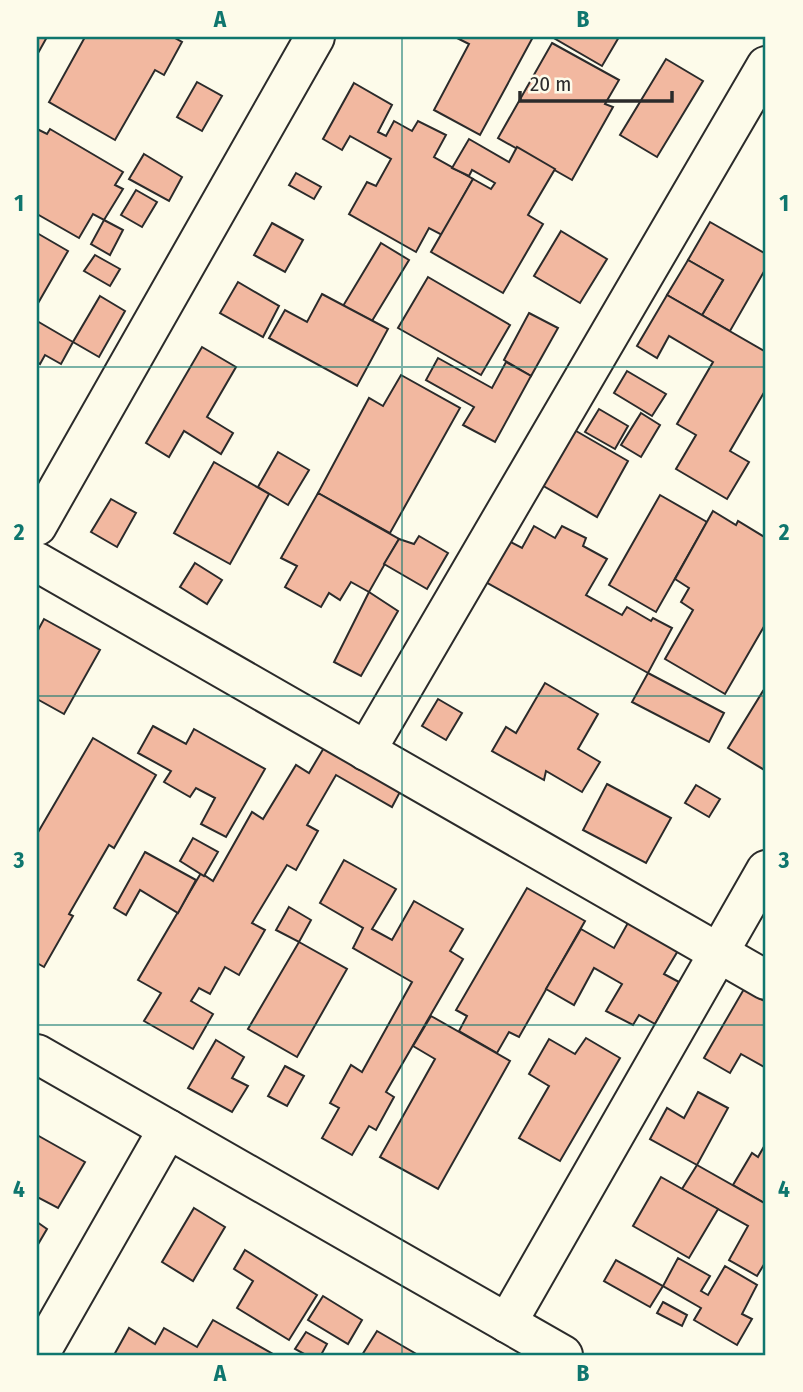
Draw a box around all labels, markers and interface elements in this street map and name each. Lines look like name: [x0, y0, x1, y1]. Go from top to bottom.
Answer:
text: A: [213, 5, 227, 33]
text: B: [577, 5, 590, 33]
scale bar: [520, 60, 672, 104]
text: 20 m: [530, 71, 571, 97]
text: 1: [14, 189, 24, 217]
text: 1: [779, 189, 789, 217]
text: 2: [13, 518, 25, 546]
text: 2: [778, 518, 790, 546]
text: 3: [13, 846, 25, 874]
text: 3: [778, 846, 790, 874]
text: 4: [13, 1175, 25, 1203]
text: 4: [778, 1175, 790, 1203]
text: A: [213, 1359, 227, 1387]
text: B: [577, 1359, 590, 1387]

